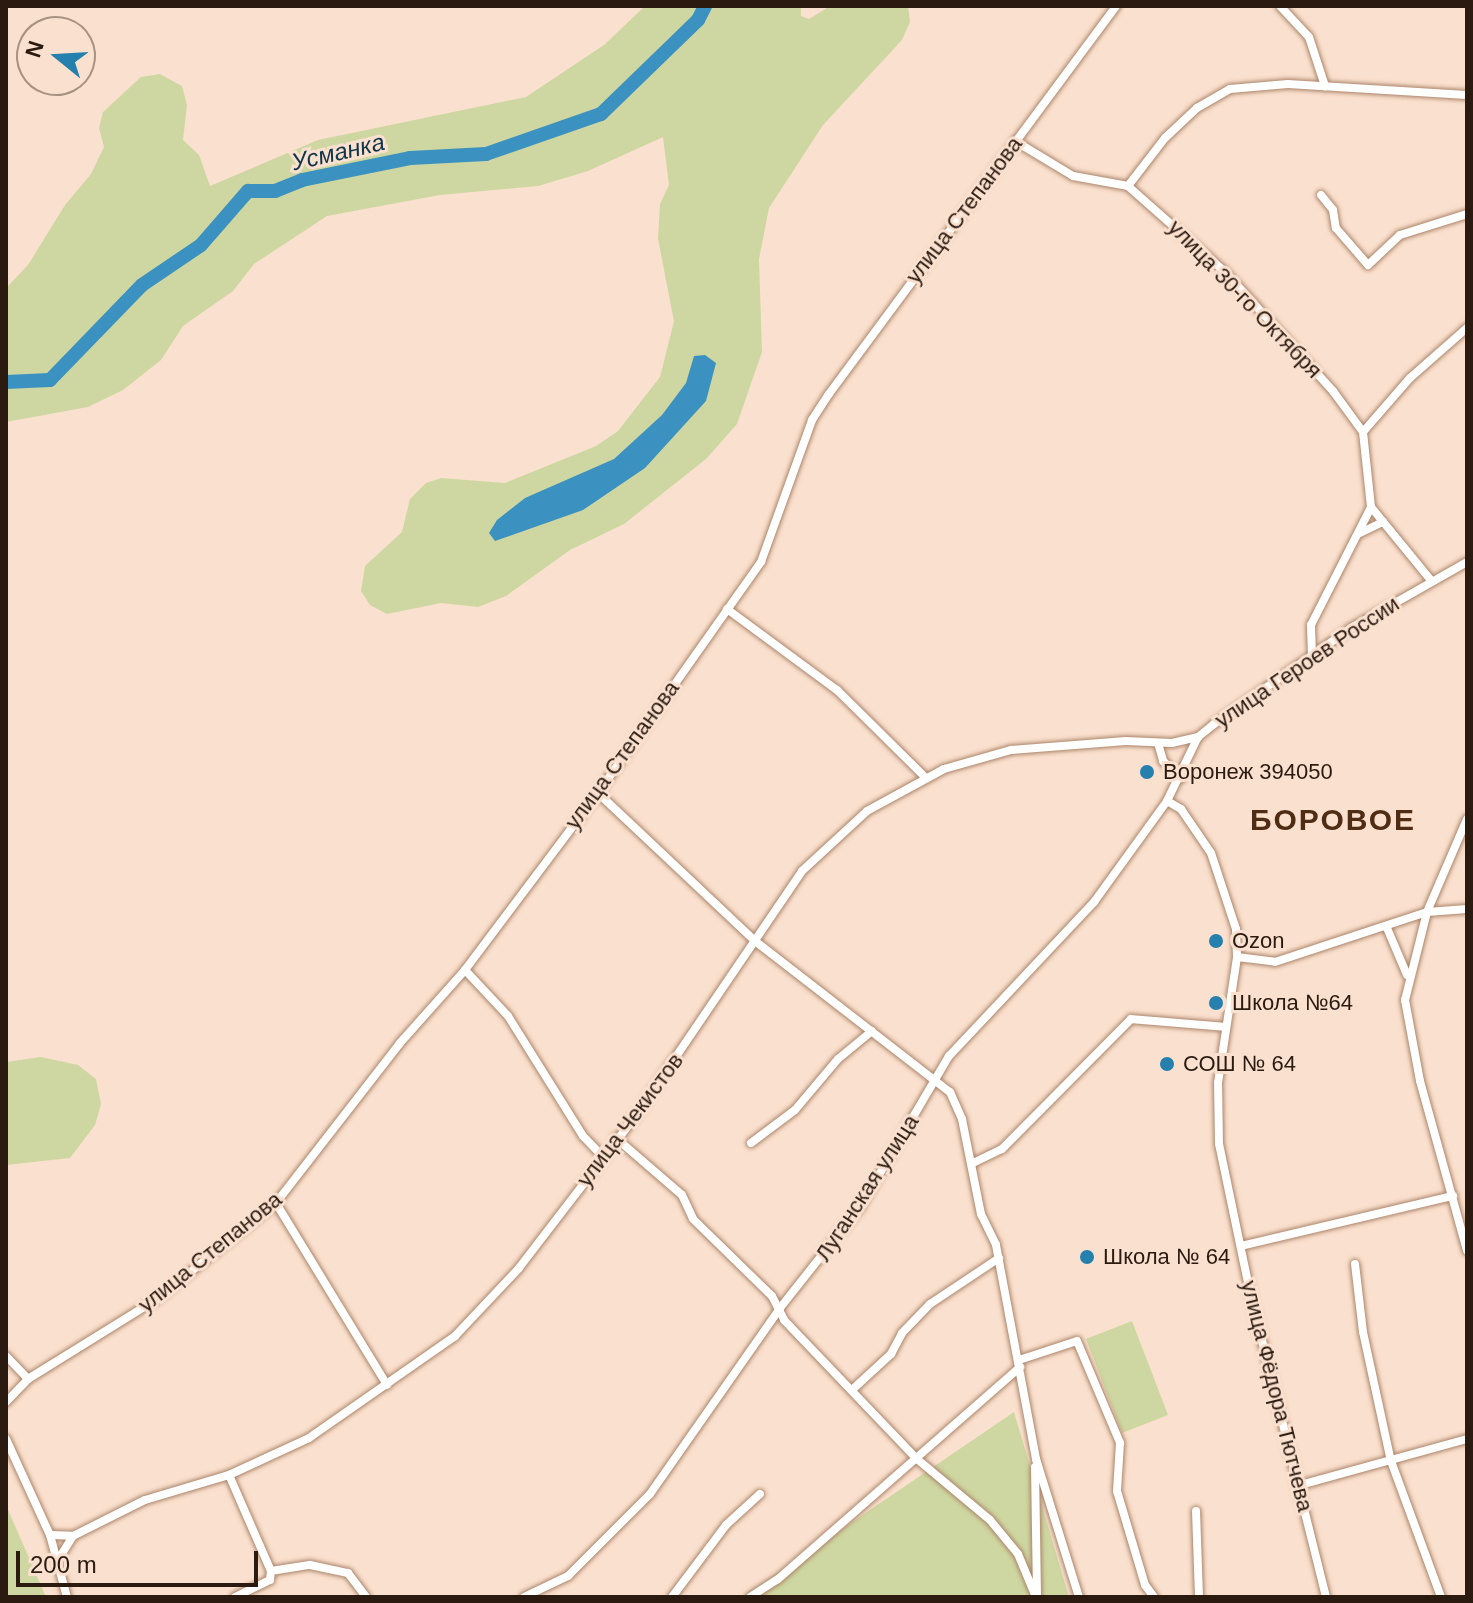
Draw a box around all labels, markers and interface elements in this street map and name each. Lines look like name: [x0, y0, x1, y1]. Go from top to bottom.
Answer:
north arrow: [16, 16, 96, 96]
text: N: [20, 38, 49, 60]
water label: Усманка: [289, 127, 387, 177]
street label: улица Степанова: [900, 131, 1028, 289]
street label: улица 30-го Октября: [1163, 214, 1327, 384]
street label: улица Героев России: [1210, 591, 1404, 733]
street label: улица Степанова: [559, 676, 685, 834]
place label: Воронеж 394050: [1163, 759, 1333, 785]
marker: Воронеж 394050: [1138, 763, 1156, 781]
district label: БОРОВОЕ: [1250, 802, 1416, 838]
place label: Ozon: [1232, 928, 1285, 954]
marker: Ozon: [1207, 932, 1225, 950]
place label: Школа №64: [1232, 990, 1353, 1016]
marker: Школа №64: [1207, 994, 1225, 1012]
street label: улица Чекистов: [571, 1048, 689, 1192]
place label: СОШ № 64: [1183, 1051, 1296, 1077]
marker: СОШ № 64: [1158, 1055, 1176, 1073]
street label: Луганская улица: [810, 1110, 924, 1266]
street label: улица Степанова: [133, 1186, 287, 1318]
place label: Школа № 64: [1103, 1244, 1230, 1270]
marker: Школа № 64: [1078, 1248, 1096, 1266]
street label: улица Фёдора Тютчева: [1236, 1278, 1318, 1514]
scale bar: [20, 1535, 262, 1585]
text: 200 m: [30, 1551, 97, 1578]

